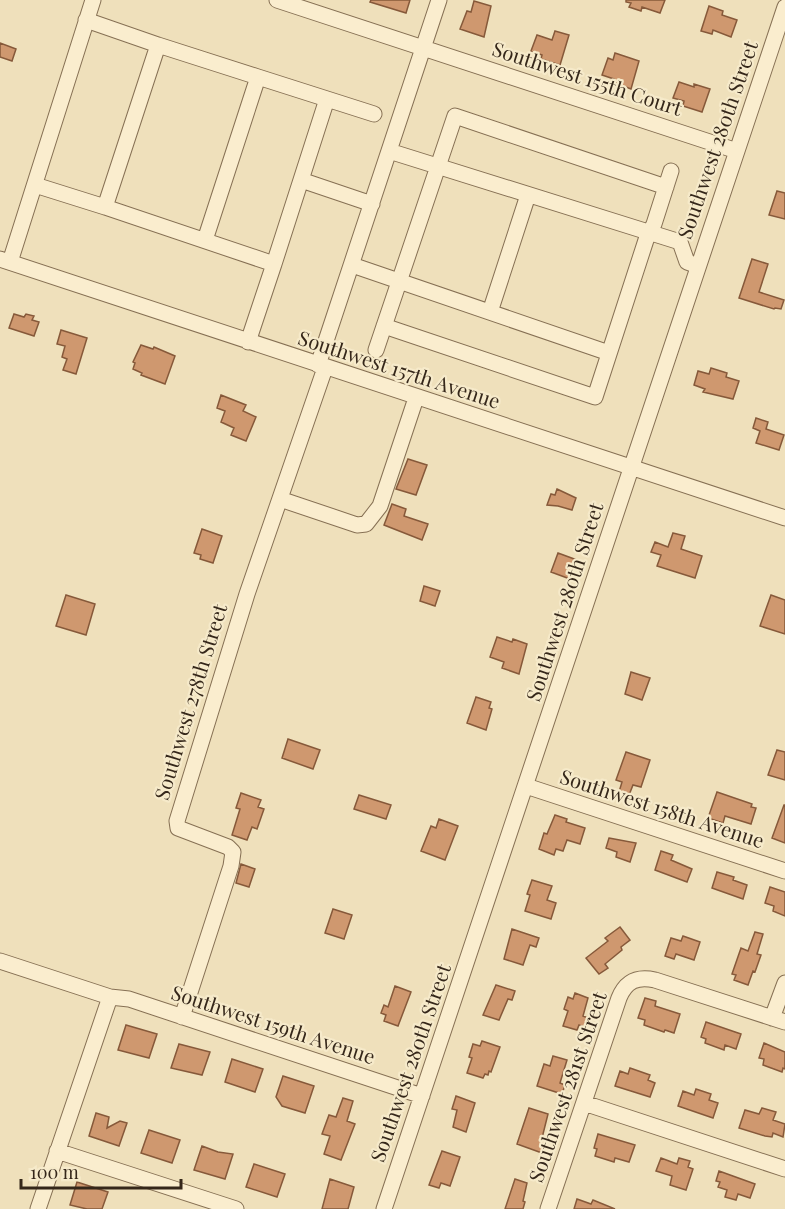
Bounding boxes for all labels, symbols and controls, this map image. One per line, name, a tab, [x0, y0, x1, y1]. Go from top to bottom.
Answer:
street label: Southwest 155th Court	[489, 34, 687, 121]
street label: Southwest 280th Street	[670, 36, 763, 242]
street label: Southwest 157th Avenue	[295, 323, 504, 414]
street label: Southwest 280th Street	[519, 498, 609, 704]
street label: Southwest 278th Street	[147, 599, 233, 803]
street label: Southwest 158th Avenue	[557, 762, 768, 853]
street label: Southwest 280th Street	[363, 959, 456, 1165]
street label: Southwest 159th Avenue	[168, 978, 379, 1069]
street label: Southwest 281st Street	[521, 987, 612, 1185]
scale bar	[21, 1152, 182, 1190]
text: 100 m	[30, 1160, 79, 1184]

